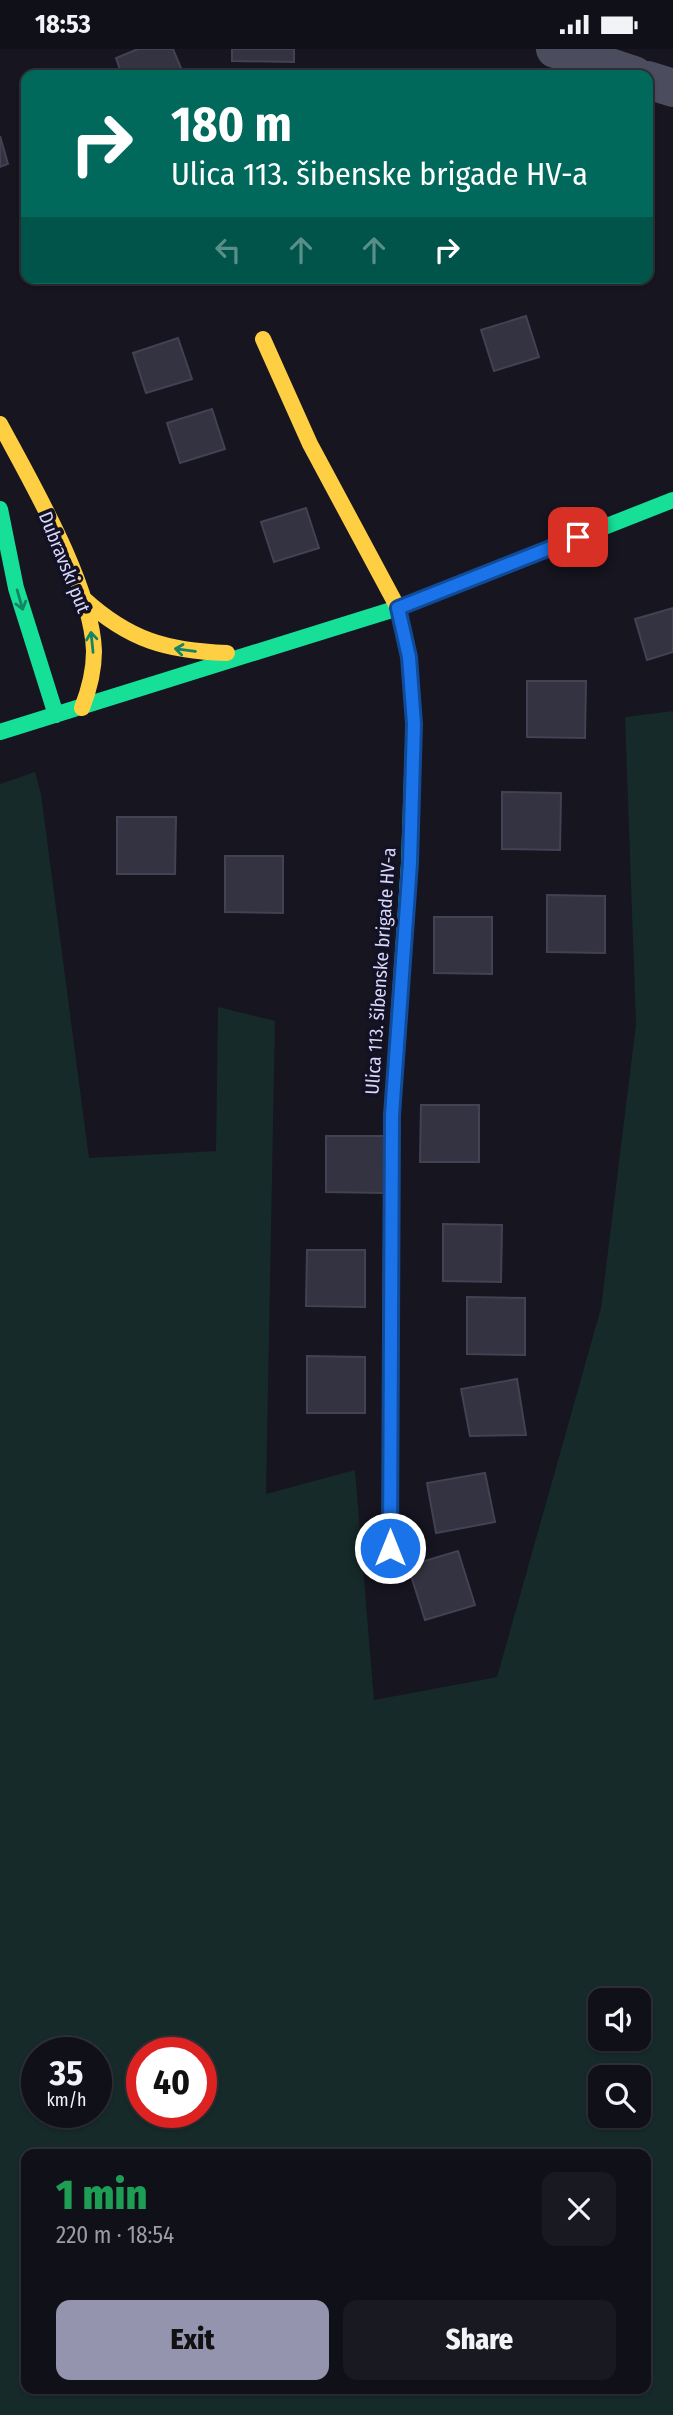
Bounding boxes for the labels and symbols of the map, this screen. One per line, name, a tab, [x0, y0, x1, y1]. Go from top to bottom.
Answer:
pin	[548, 507, 608, 567]
street label: Dubravski put	[34, 508, 96, 617]
one-way arrow	[14, 588, 27, 610]
one-way arrow	[86, 631, 99, 654]
one-way arrow	[174, 644, 197, 657]
street label: Ulica 113. šibenske brigade HV-a	[360, 847, 401, 1095]
position arrow	[353, 1511, 427, 1585]
speed limit sign: 40	[126, 2037, 217, 2128]

